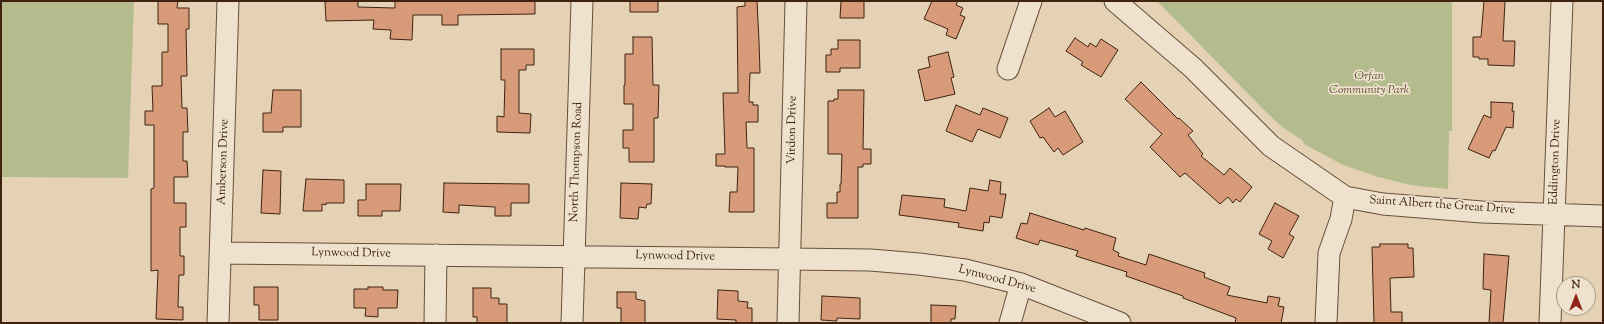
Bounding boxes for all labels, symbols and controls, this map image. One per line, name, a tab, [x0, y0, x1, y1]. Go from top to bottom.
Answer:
park label: Orfan Community Park	[1329, 70, 1409, 98]
street label: Virdon Drive	[785, 96, 801, 164]
street label: North Thompson Road	[568, 102, 586, 222]
street label: Amberson Drive	[215, 119, 233, 205]
street label: Eddington Drive	[1547, 119, 1565, 205]
street label: Saint Albert the Great Drive	[1369, 194, 1515, 218]
street label: Lynwood Drive	[311, 246, 391, 262]
street label: Lynwood Drive	[635, 249, 715, 265]
street label: Lynwood Drive	[957, 263, 1037, 297]
north arrow	[1556, 276, 1596, 316]
text: N	[1572, 277, 1580, 293]

